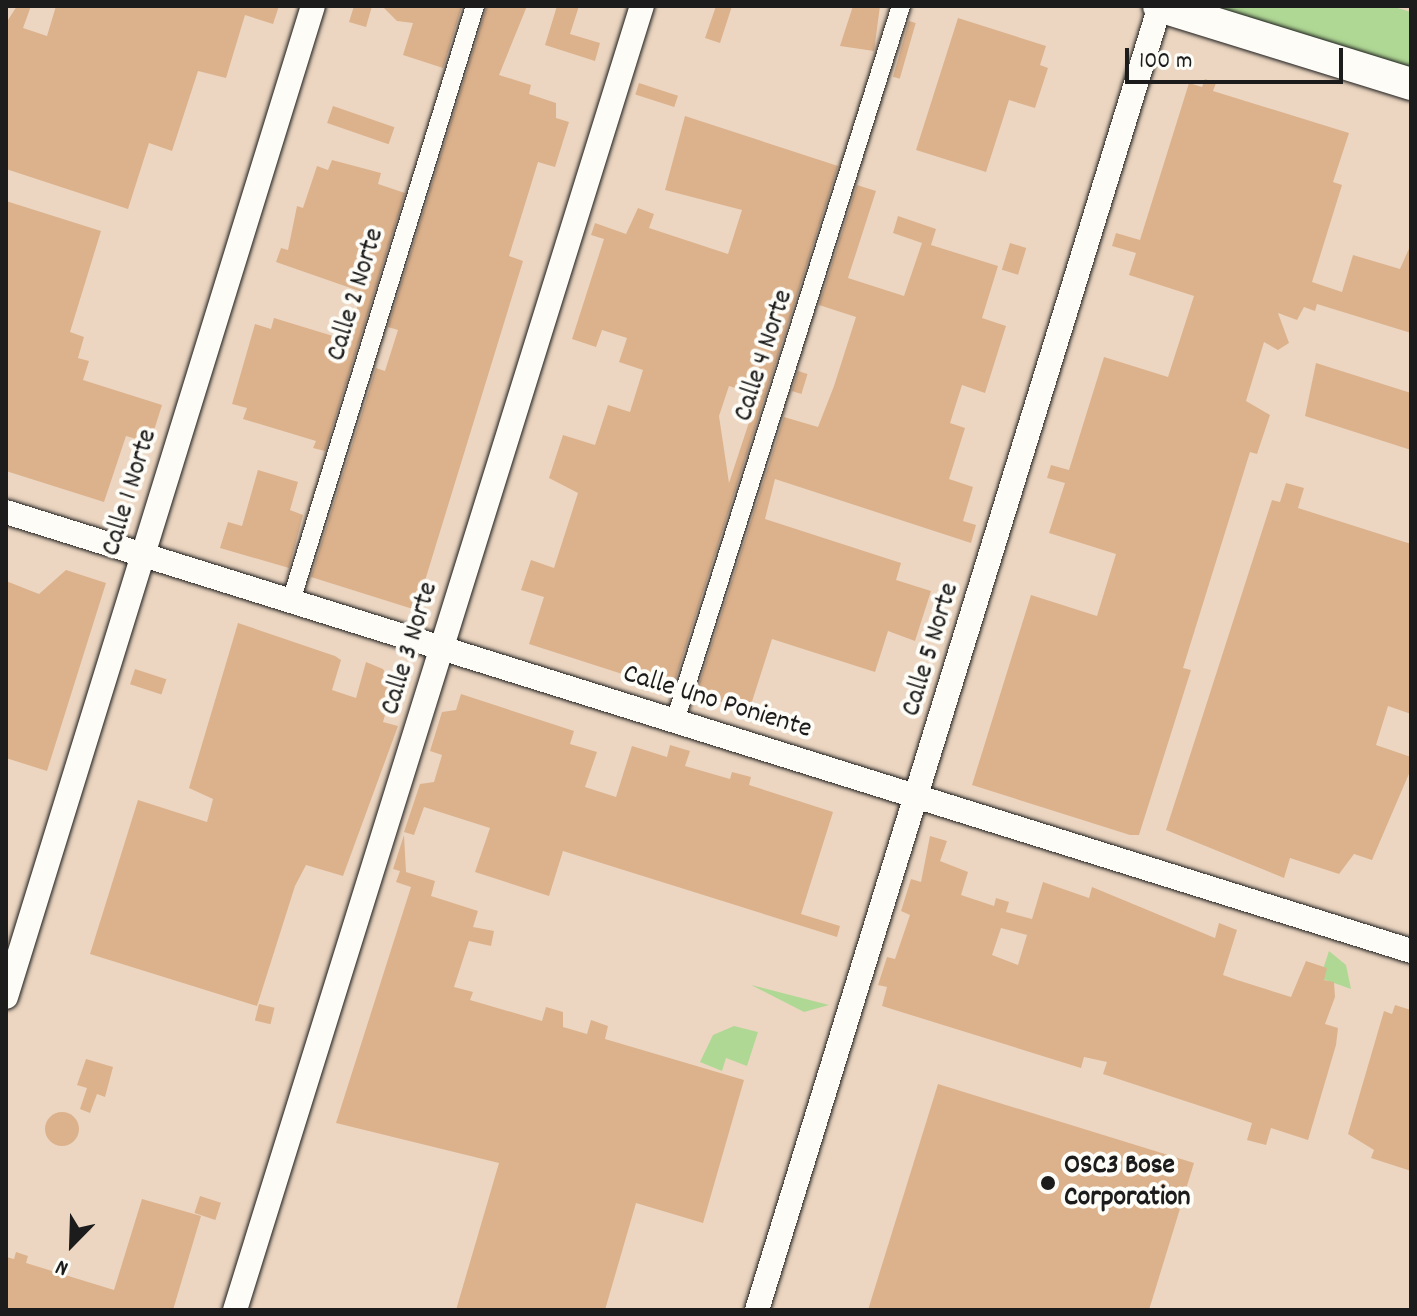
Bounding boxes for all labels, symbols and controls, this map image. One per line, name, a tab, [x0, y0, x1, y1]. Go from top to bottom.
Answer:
scale bar	[1129, 32, 1347, 82]
text: 100 m	[1139, 45, 1192, 79]
street label: Calle 2 Norte	[321, 225, 393, 365]
street label: Calle 4 Norte	[728, 286, 802, 426]
street label: Calle 1 Norte	[96, 425, 166, 561]
street label: Calle 3 Norte	[375, 578, 447, 720]
street label: Calle 5 Norte	[896, 579, 968, 721]
street label: Calle Uno Poniente	[619, 658, 815, 748]
place label: OSC3 Bose Corporation	[1064, 1150, 1190, 1216]
marker: OSC3 Bose Corporation	[1039, 1174, 1057, 1192]
north arrow	[32, 1204, 112, 1284]
text: N	[51, 1250, 73, 1283]

